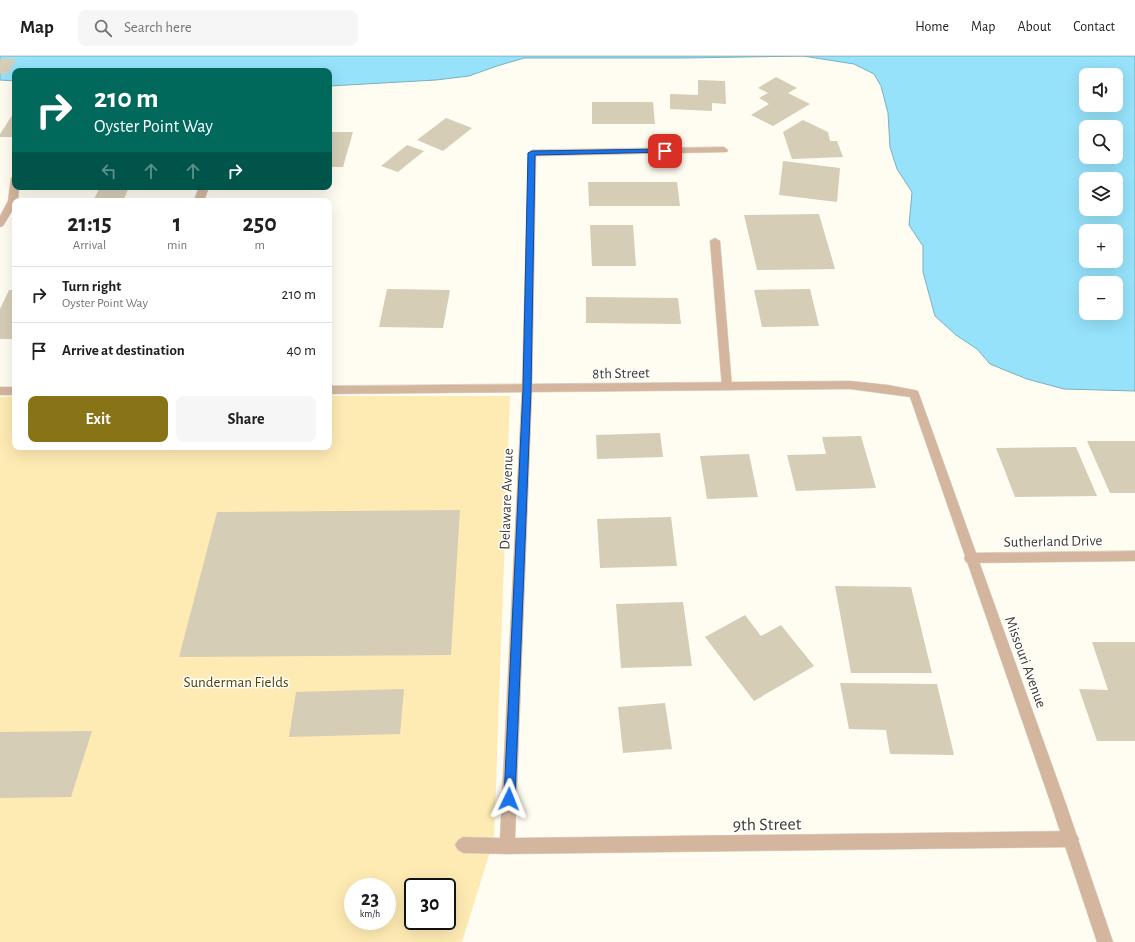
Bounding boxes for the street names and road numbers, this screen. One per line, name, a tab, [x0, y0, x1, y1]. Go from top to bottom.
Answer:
street label: 8th Street	[592, 365, 650, 382]
street label: Delaware Avenue	[497, 448, 516, 550]
street label: Sutherland Drive	[1004, 533, 1103, 550]
street label: Missouri Avenue	[1002, 614, 1049, 710]
street label: 9th Street	[732, 815, 802, 835]

